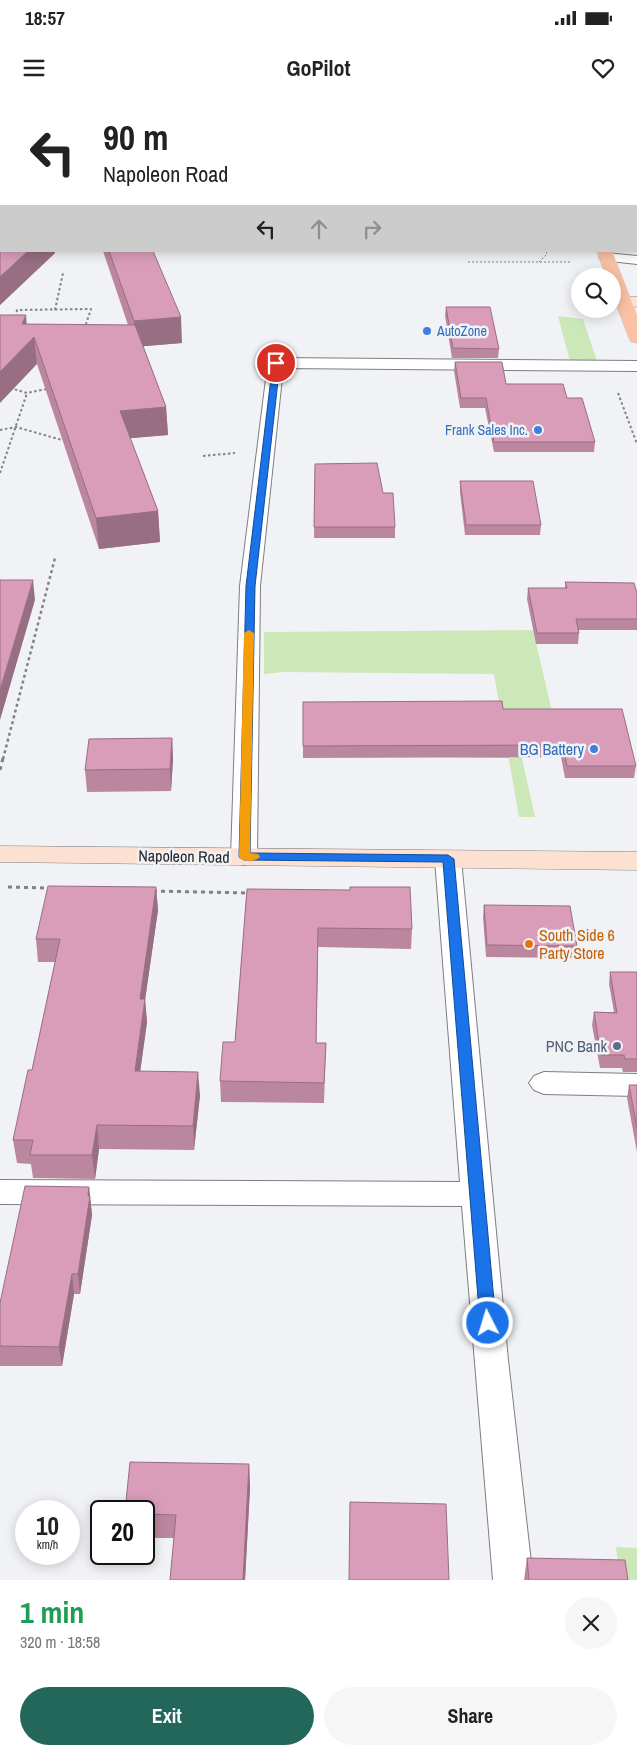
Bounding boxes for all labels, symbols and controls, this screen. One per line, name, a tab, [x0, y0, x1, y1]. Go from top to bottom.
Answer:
text: 18:57	[25, 5, 65, 31]
text: GoPilot	[286, 53, 351, 83]
icon: menu	[20, 54, 48, 82]
icon: heart	[589, 54, 617, 82]
text: 90 m	[103, 114, 168, 161]
icon: left	[20, 120, 85, 185]
text: Napoleon Road	[103, 159, 228, 189]
icon: left	[252, 215, 280, 243]
icon: ahead	[305, 215, 333, 243]
icon: right	[358, 215, 386, 243]
map controls	[571, 268, 621, 318]
button: search	[571, 268, 621, 318]
place label: AutoZone	[436, 322, 487, 340]
marker: AutoZone	[421, 325, 433, 337]
pin	[255, 342, 297, 384]
icon: arrive	[262, 349, 290, 377]
place label: Frank Sales Inc.	[445, 421, 528, 439]
marker: Frank Sales Inc.	[532, 424, 544, 436]
place label: BG Battery	[520, 738, 584, 760]
marker: BG Battery	[588, 743, 600, 755]
street label: Napoleon Road	[138, 844, 230, 868]
place label: South Side 6 Party Store	[539, 924, 615, 964]
marker: South Side 6 Party Store	[523, 938, 535, 950]
place label: PNC Bank	[546, 1035, 607, 1057]
marker: PNC Bank	[611, 1040, 623, 1052]
position arrow	[461, 1296, 513, 1348]
speed limit sign: 20	[90, 1500, 155, 1565]
text: 10	[36, 1509, 59, 1543]
text: km/h	[37, 1537, 58, 1553]
text: 1 min	[20, 1592, 84, 1632]
button: close	[565, 1597, 617, 1649]
text: 320 m · 18:58	[20, 1631, 100, 1653]
button: Exit	[20, 1687, 314, 1745]
button: Share	[324, 1687, 617, 1745]

